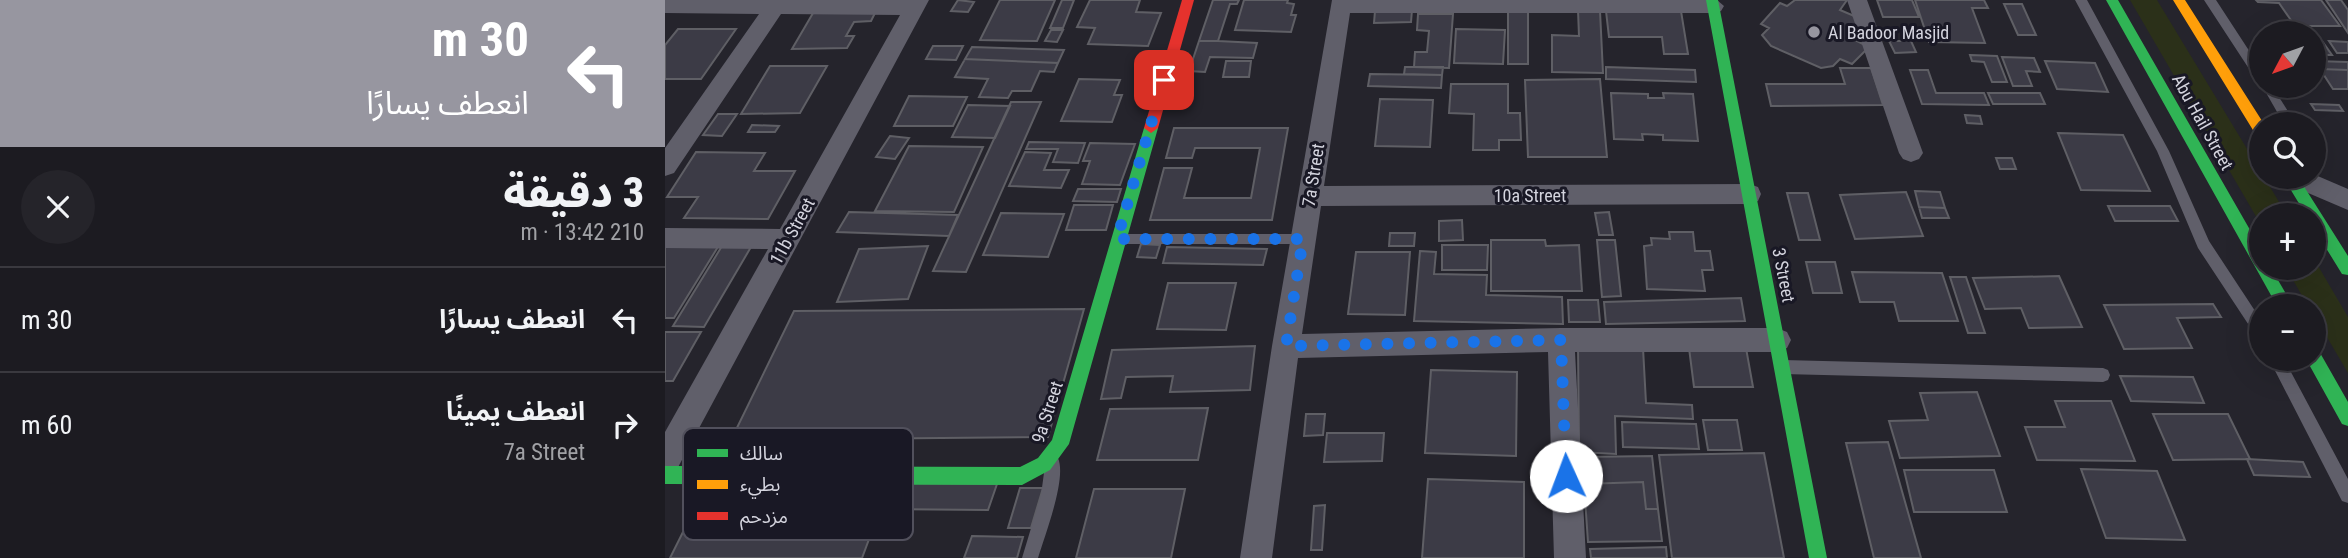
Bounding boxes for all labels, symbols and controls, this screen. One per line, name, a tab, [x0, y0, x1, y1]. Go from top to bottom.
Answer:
text: 30 m	[432, 11, 529, 68]
north arrow	[2249, 21, 2326, 98]
map controls	[2249, 21, 2326, 371]
place label: Al Badoor Masjid	[1828, 22, 1949, 43]
marker: Al Badoor Masjid	[1806, 24, 1822, 40]
icon: left	[553, 28, 644, 119]
pin	[1134, 50, 1194, 110]
icon: arrive	[1145, 61, 1183, 99]
street label: Abu Hail Street	[2168, 70, 2238, 174]
text: انعطف يسارًا	[366, 84, 529, 122]
button: search	[2249, 112, 2326, 189]
street label: 7a Street	[1298, 142, 1328, 208]
text: 3 دقيقة	[503, 168, 644, 217]
button: close	[21, 170, 95, 244]
street label: 10a Street	[1494, 185, 1566, 206]
street label: 11b Street	[765, 194, 819, 268]
button: +	[2249, 203, 2326, 280]
text: 210 m · 13:42	[520, 219, 644, 246]
street label: 3 Street	[1768, 246, 1800, 304]
button: −	[2249, 294, 2326, 371]
icon: left	[606, 301, 644, 339]
text: انعطف يسارًا	[439, 304, 585, 334]
text: 30 m	[21, 305, 72, 335]
street label: 9a Street	[1027, 378, 1067, 446]
text: انعطف يمينًا	[446, 396, 585, 426]
icon: right	[606, 406, 644, 444]
text: 60 m	[21, 410, 72, 440]
legend	[683, 428, 913, 540]
text: 7a Street	[503, 439, 585, 466]
position arrow	[1529, 439, 1603, 513]
text: سالك	[740, 442, 783, 465]
text: بطيء	[740, 473, 780, 499]
text: مزدحم	[740, 505, 788, 531]

